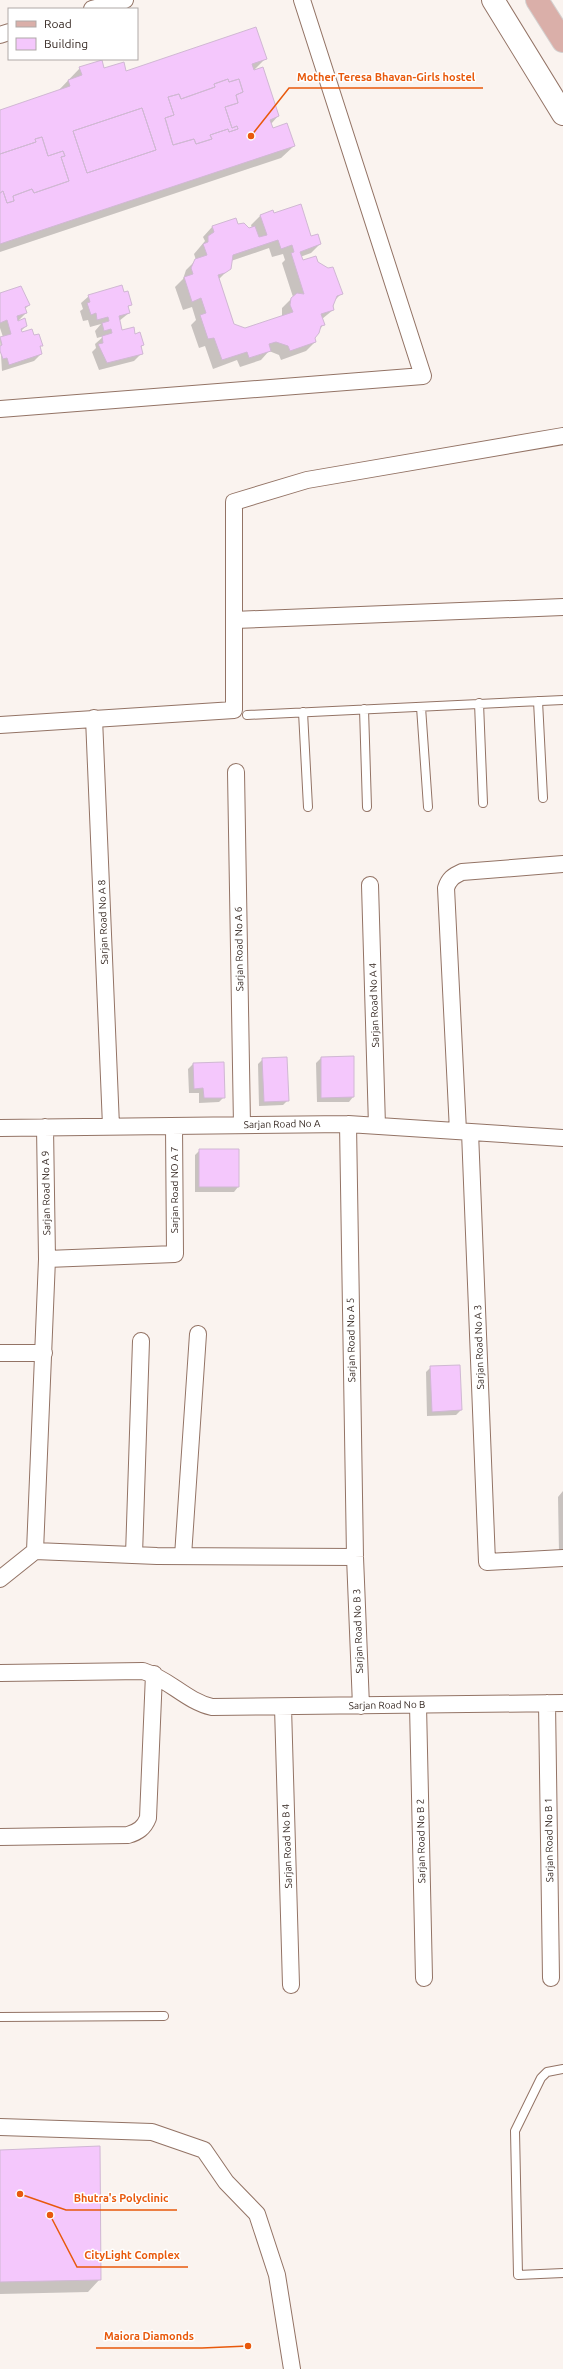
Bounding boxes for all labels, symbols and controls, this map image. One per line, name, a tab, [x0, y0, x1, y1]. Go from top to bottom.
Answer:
legend	[8, 8, 138, 60]
text: Road	[44, 17, 72, 30]
text: Building	[44, 37, 88, 50]
callout: Mother Teresa Bhavan-Girls hostel	[289, 65, 483, 88]
text: Mother Teresa Bhavan-Girls hostel	[297, 71, 476, 83]
street label: Sarjan Road No A 8	[96, 879, 110, 965]
street label: Sarjan Road No A 6	[233, 906, 245, 991]
street label: Sarjan Road No A 4	[367, 962, 381, 1048]
street label: Sarjan Road No A	[243, 1118, 321, 1130]
street label: Sarjan Road NO A 7	[169, 1147, 180, 1233]
street label: Sarjan Road No A 9	[40, 1151, 52, 1235]
street label: Sarjan Road No A 5	[345, 1298, 357, 1382]
street label: Sarjan Road No A 3	[472, 1304, 486, 1390]
street label: Sarjan Road No B 3	[351, 1589, 365, 1673]
street label: Sarjan Road No B	[349, 1699, 425, 1711]
street label: Sarjan Road No B 1	[543, 1798, 555, 1882]
street label: Sarjan Road No B 2	[415, 1799, 427, 1883]
street label: Sarjan Road No B 4	[280, 1803, 294, 1888]
callout: Bhutra's Polyclinic	[66, 2187, 177, 2210]
text: Bhutra's Polyclinic	[74, 2192, 169, 2204]
callout: CityLight Complex	[77, 2244, 188, 2267]
text: CityLight Complex	[84, 2249, 180, 2261]
callout: Maiora Diamonds	[96, 2325, 202, 2348]
text: Maiora Diamonds	[104, 2330, 194, 2342]

